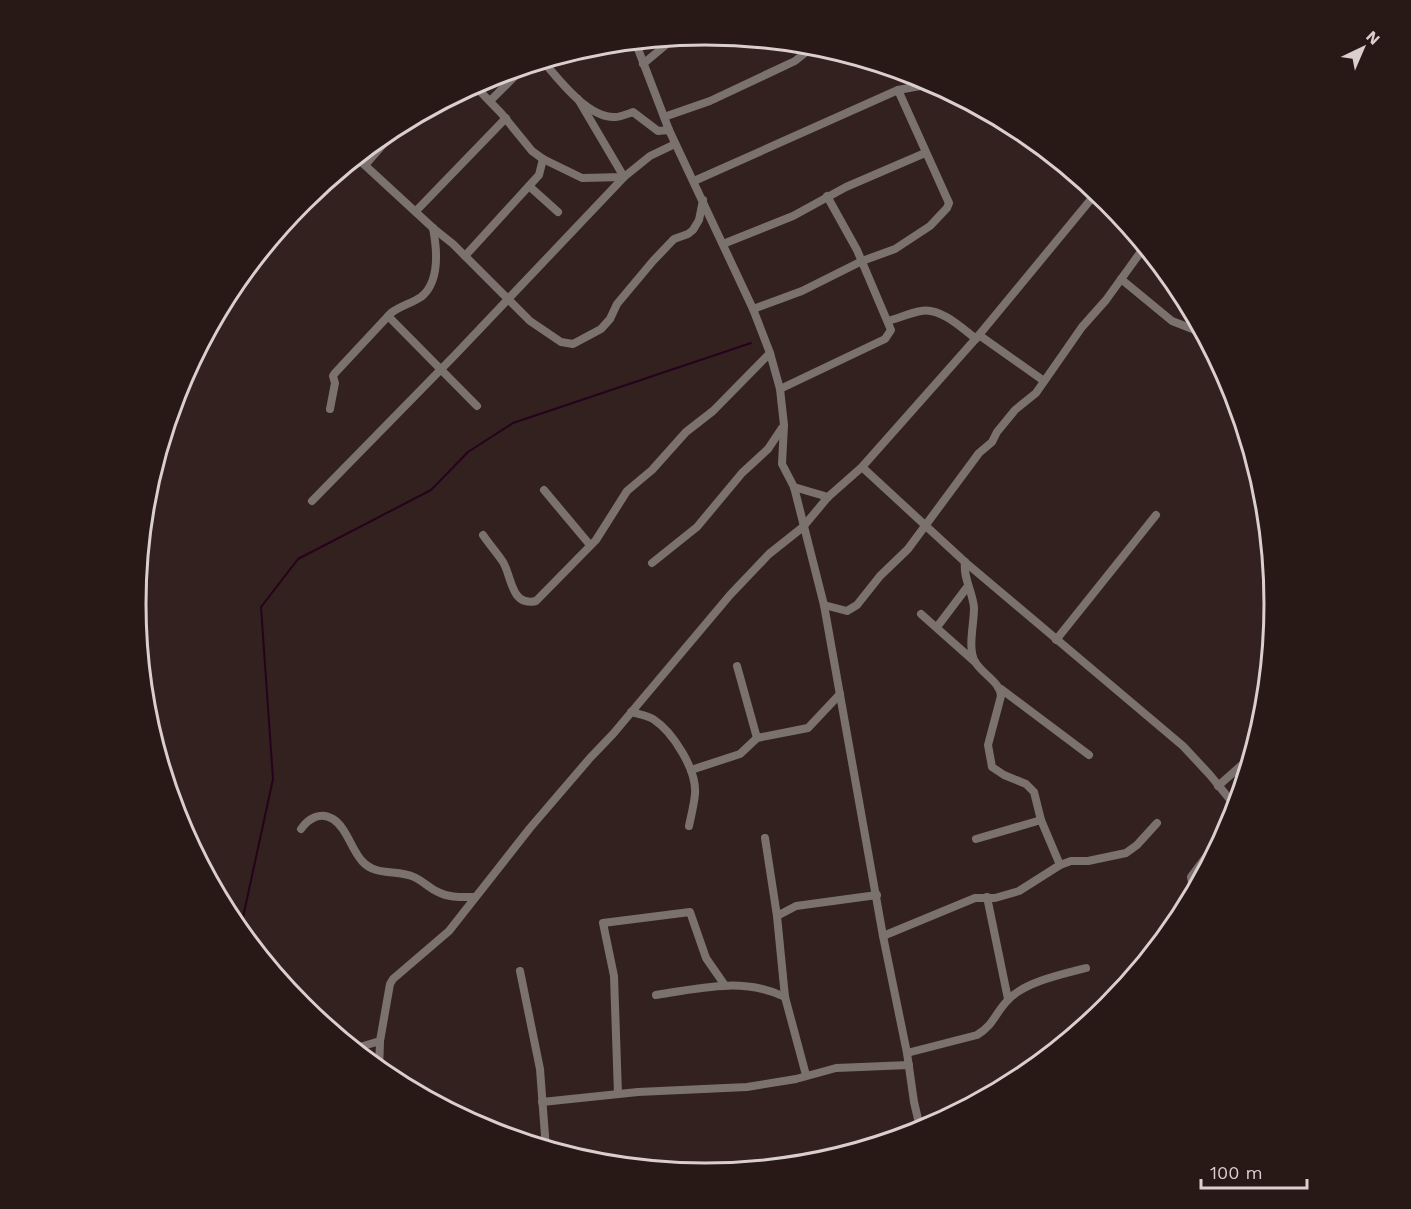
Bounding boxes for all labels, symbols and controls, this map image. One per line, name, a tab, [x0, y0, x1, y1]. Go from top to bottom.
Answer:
north arrow	[1333, 18, 1393, 78]
text: N	[1362, 27, 1384, 49]
scale bar	[1201, 1152, 1308, 1190]
text: 100 m	[1210, 1162, 1263, 1183]

